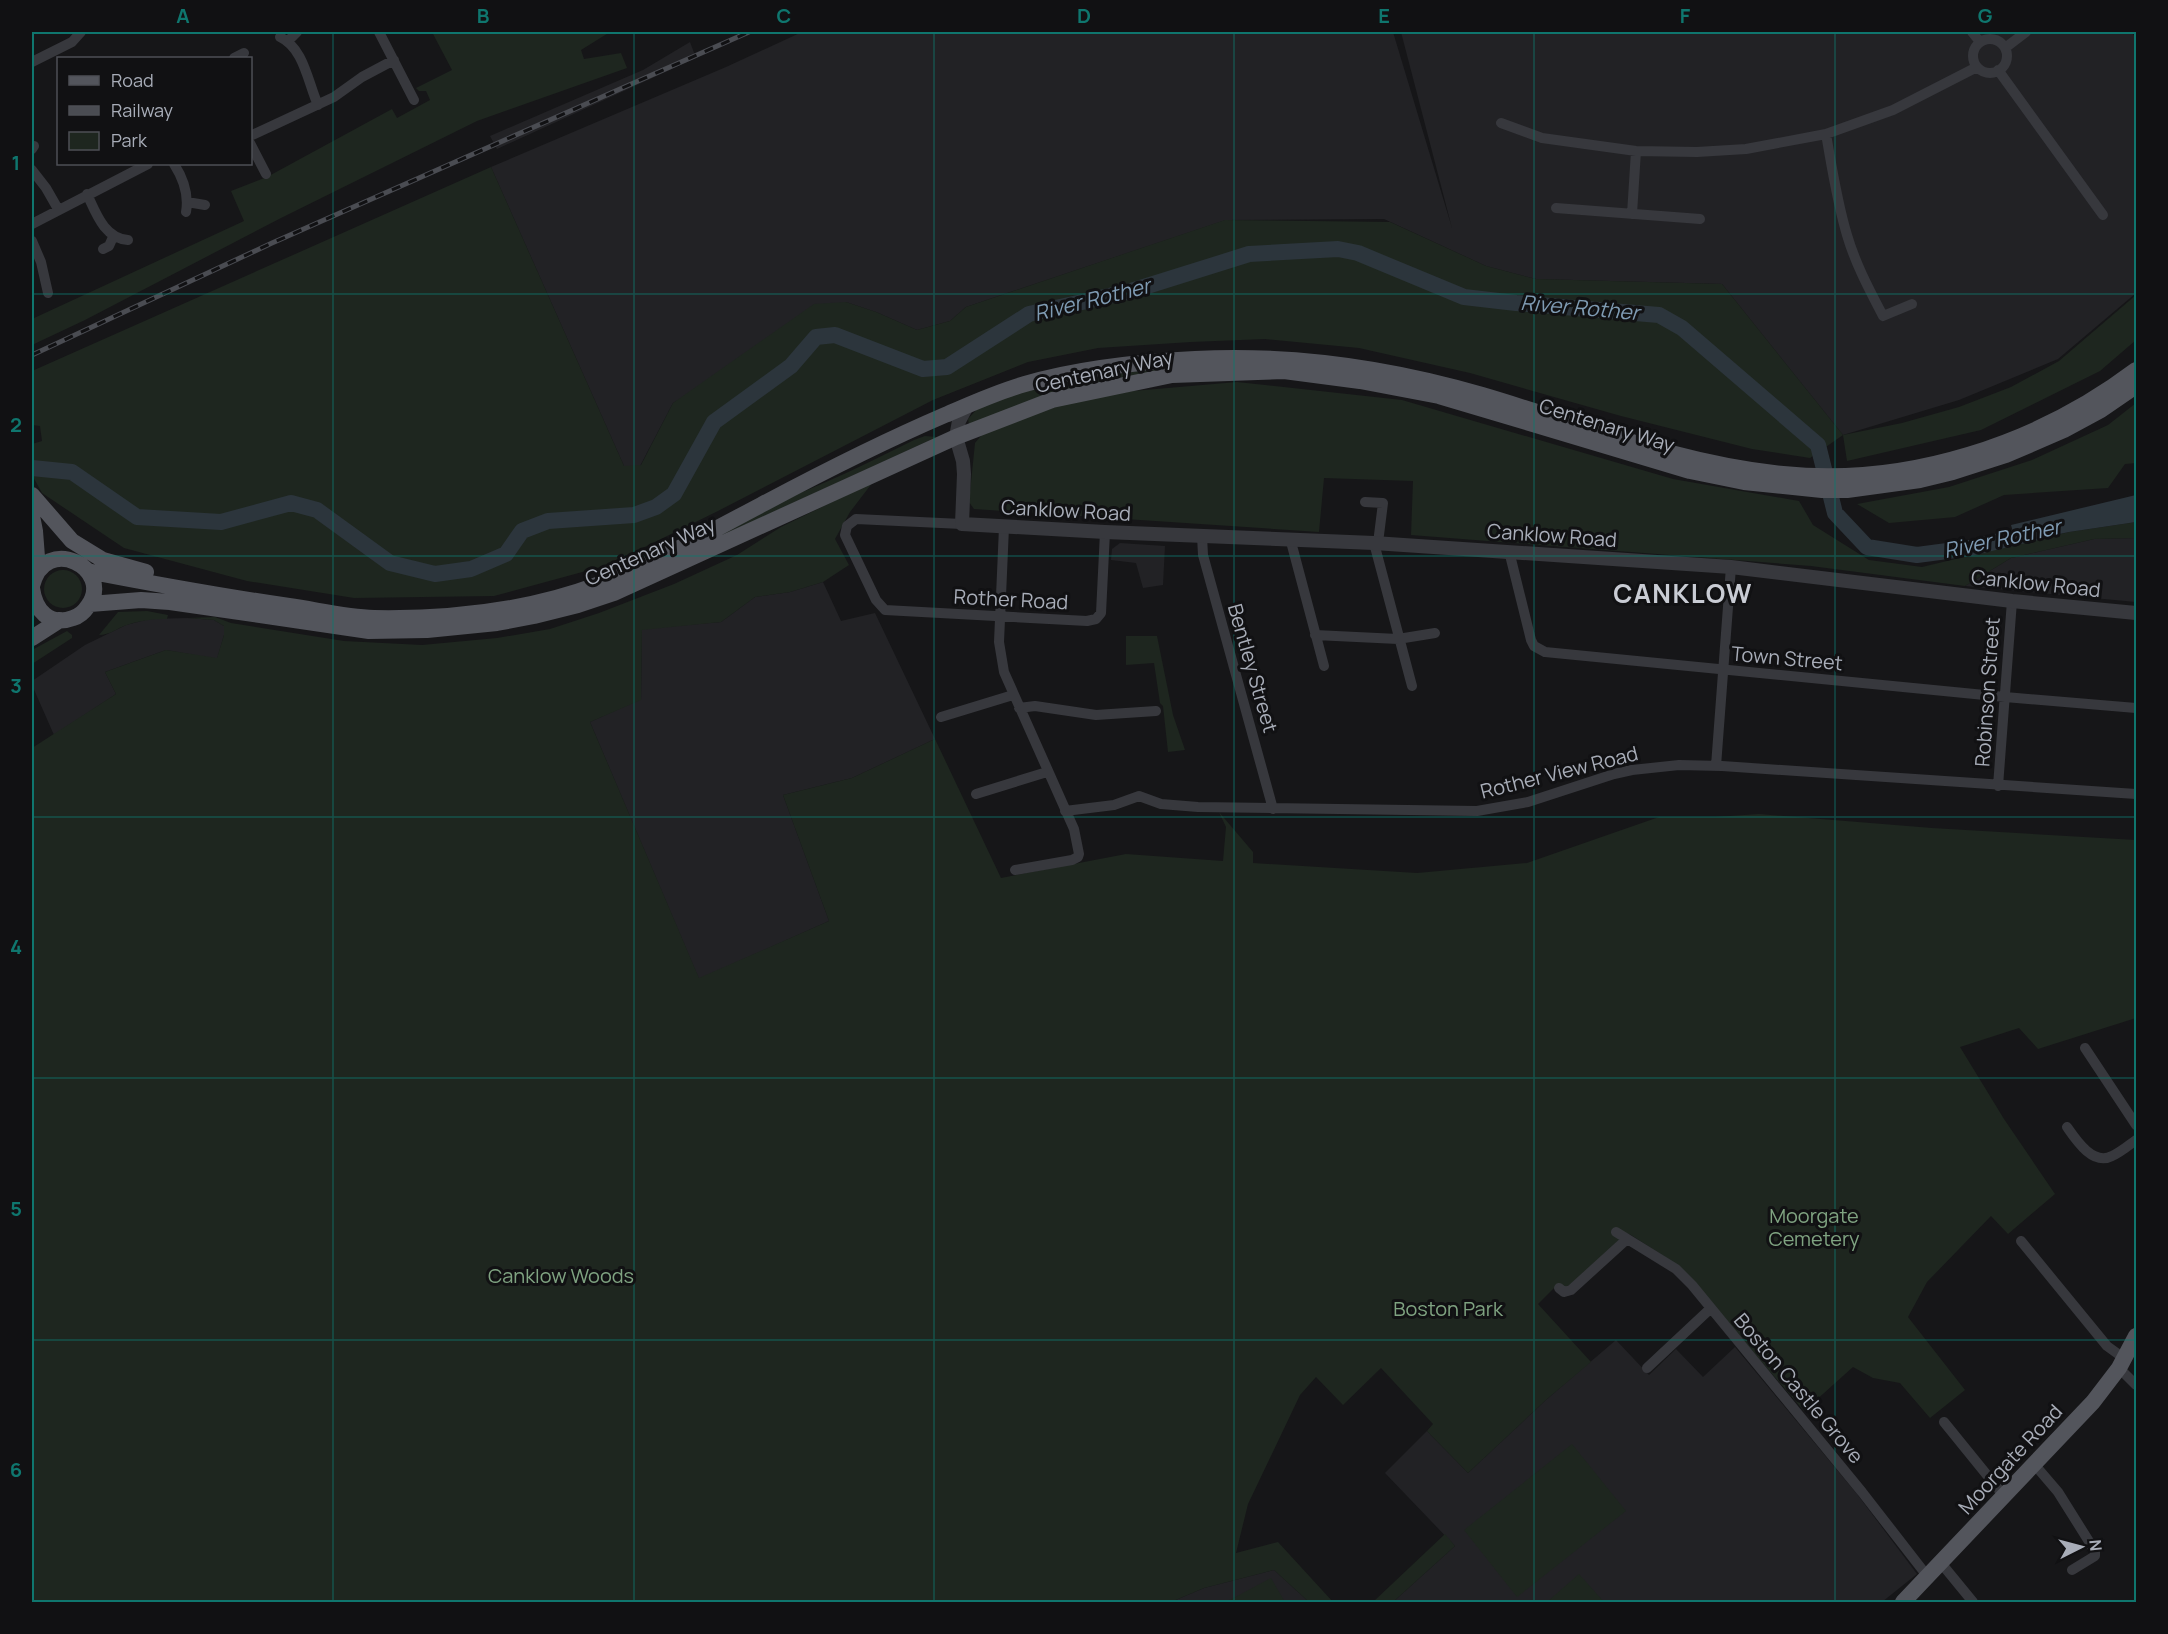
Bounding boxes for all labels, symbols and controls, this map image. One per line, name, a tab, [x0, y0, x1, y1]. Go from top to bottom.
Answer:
text: A	[176, 2, 190, 29]
text: B	[477, 2, 490, 29]
text: C	[777, 2, 791, 29]
text: D	[1077, 2, 1091, 29]
text: E	[1378, 2, 1390, 29]
text: F	[1680, 2, 1691, 29]
text: G	[1978, 2, 1993, 29]
legend	[57, 57, 252, 165]
text: Road	[111, 68, 154, 92]
text: Railway	[111, 98, 173, 122]
text: Park	[111, 128, 148, 152]
text: 1	[12, 149, 20, 176]
water label: River Rother	[1031, 270, 1155, 327]
water label: River Rother	[1520, 288, 1643, 326]
street label: Centenary Way	[1033, 343, 1176, 399]
street label: Centenary Way	[1536, 392, 1678, 459]
text: 2	[10, 411, 22, 438]
street label: Canklow Road	[1000, 493, 1132, 527]
street label: Centenary Way	[581, 510, 720, 592]
water label: River Rother	[1941, 511, 2065, 564]
street label: Canklow Road	[1486, 517, 1618, 553]
street label: Canklow Road	[1970, 563, 2102, 603]
district label: CANKLOW	[1613, 575, 1753, 611]
street label: Rother Road	[953, 583, 1069, 615]
street label: Bentley Street	[1222, 600, 1284, 736]
street label: Robinson Street	[1968, 616, 2006, 768]
street label: Town Street	[1730, 640, 1844, 676]
text: 3	[10, 672, 22, 699]
street label: Rother View Road	[1477, 739, 1641, 805]
text: 4	[10, 933, 22, 960]
text: 5	[10, 1195, 22, 1222]
park label: Moorgate Cemetery	[1768, 1202, 1860, 1252]
park label: Canklow Woods	[488, 1262, 634, 1289]
park label: Boston Park	[1393, 1295, 1504, 1322]
street label: Boston Castle Grove	[1728, 1307, 1870, 1469]
street label: Moorgate Road	[1952, 1398, 2068, 1520]
text: 6	[10, 1456, 22, 1483]
north arrow	[2051, 1517, 2111, 1577]
text: N	[2084, 1539, 2107, 1552]

